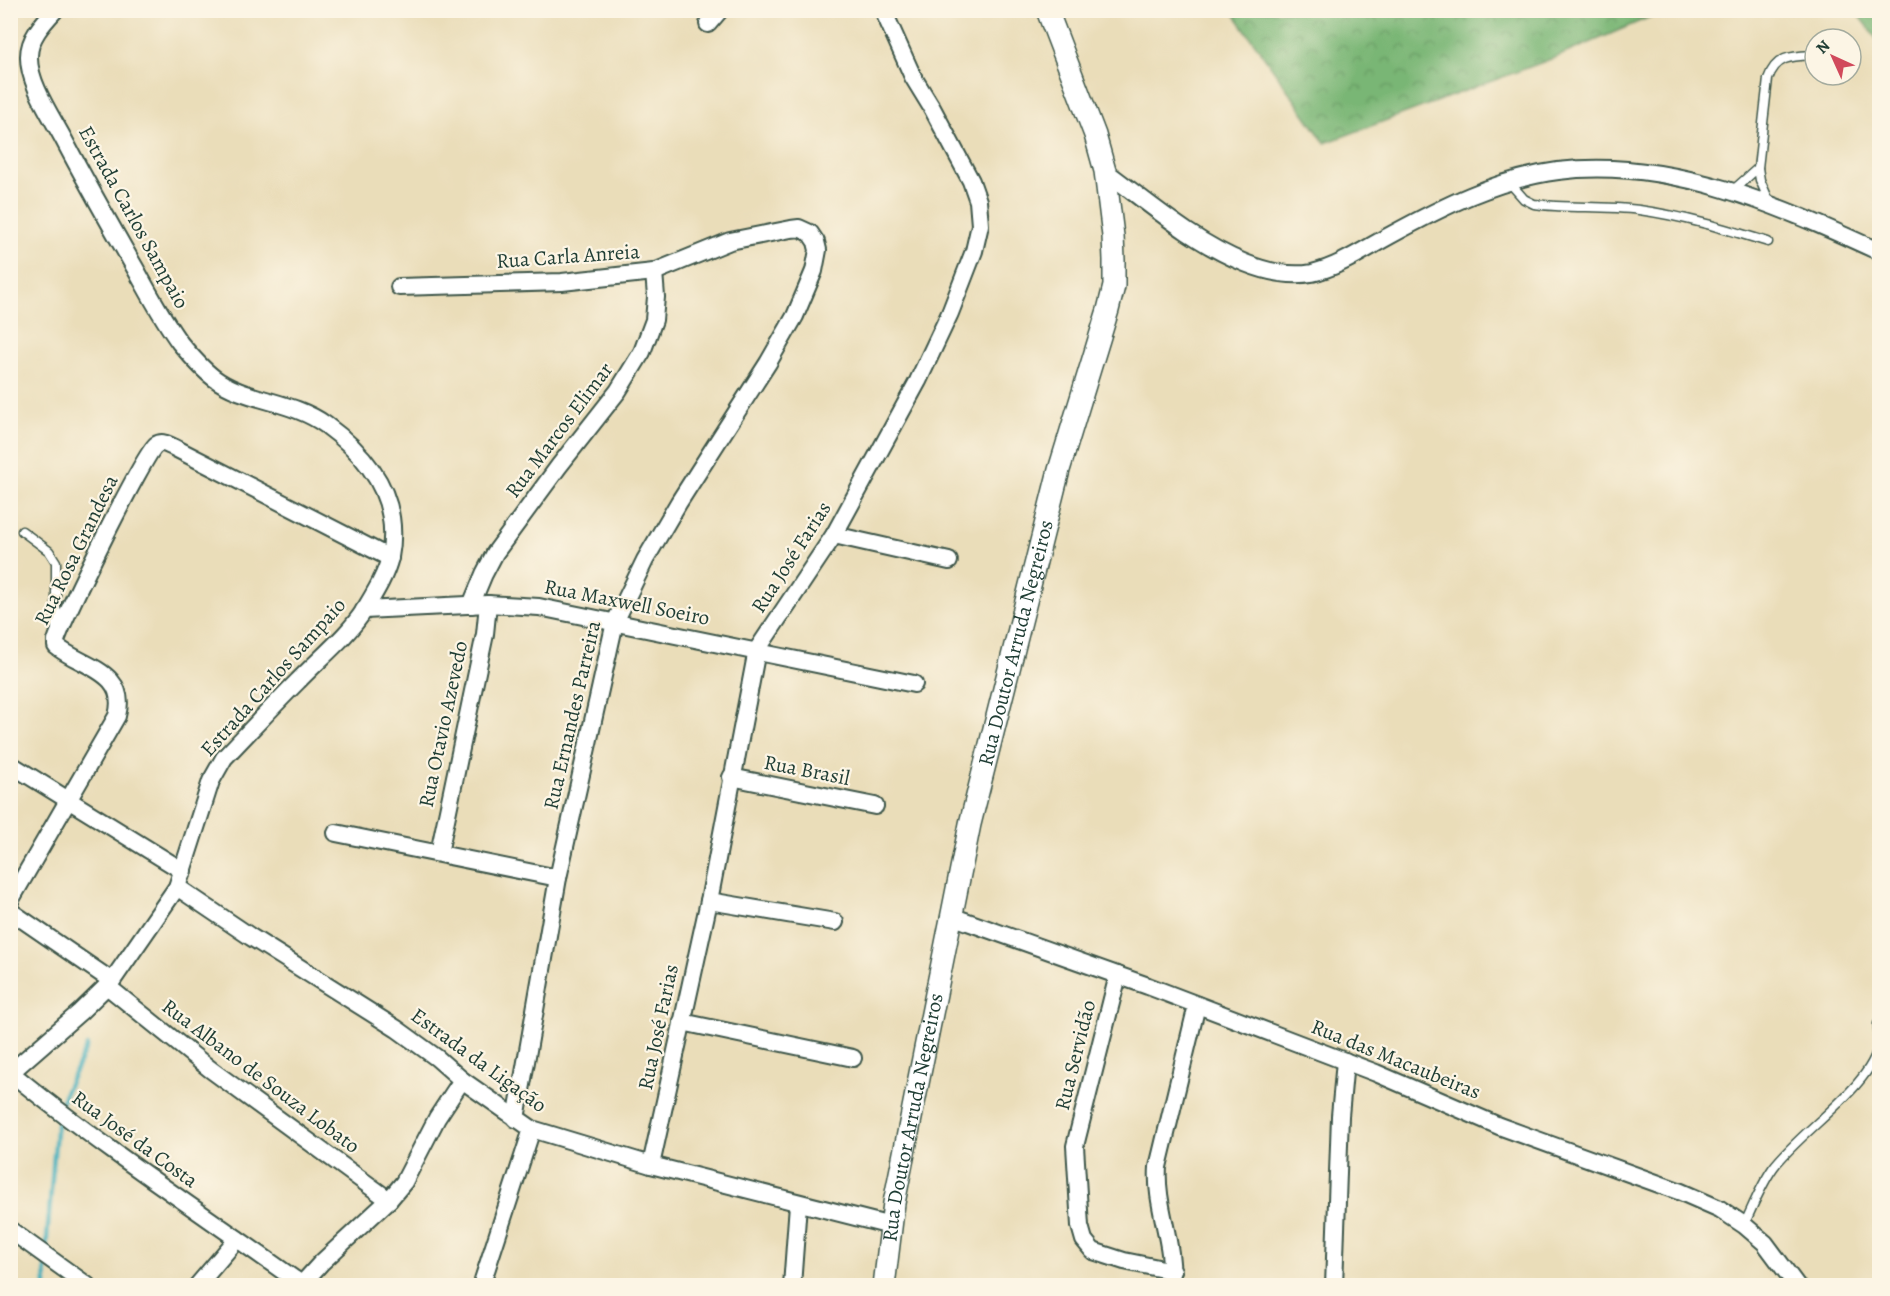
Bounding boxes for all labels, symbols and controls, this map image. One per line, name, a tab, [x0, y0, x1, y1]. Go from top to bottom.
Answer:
north arrow	[1803, 27, 1863, 87]
text: N	[1811, 35, 1835, 59]
street label: Estrada Carlos Sampaio	[72, 121, 196, 313]
street label: Rua Carla Anreia	[495, 237, 641, 275]
street label: Rua Marcos Elimar	[499, 356, 619, 504]
street label: Rua Rosa Grandesa	[27, 470, 125, 630]
street label: Rua José Farias	[744, 496, 838, 618]
street label: Rua Doutor Arruda Negreiros	[971, 517, 1060, 769]
street label: Rua Maxwell Soeiro	[542, 572, 712, 632]
street label: Estrada Carlos Sampaio	[194, 591, 352, 763]
street label: Rua Ernandes Parreira	[537, 618, 607, 812]
street label: Rua Otavio Azevedo	[412, 638, 474, 810]
street label: Rua Brasil	[762, 748, 852, 792]
street label: Rua José Farias	[631, 962, 685, 1092]
street label: Rua Doutor Arruda Negreiros	[875, 991, 950, 1243]
street label: Rua Albano de Souza Lobato	[156, 992, 366, 1160]
street label: Rua Servidão	[1048, 997, 1102, 1113]
street label: Estrada da Ligação	[405, 1001, 553, 1119]
street label: Rua das Macaubeiras	[1307, 1012, 1485, 1106]
street label: Rua José da Costa	[66, 1084, 204, 1194]

